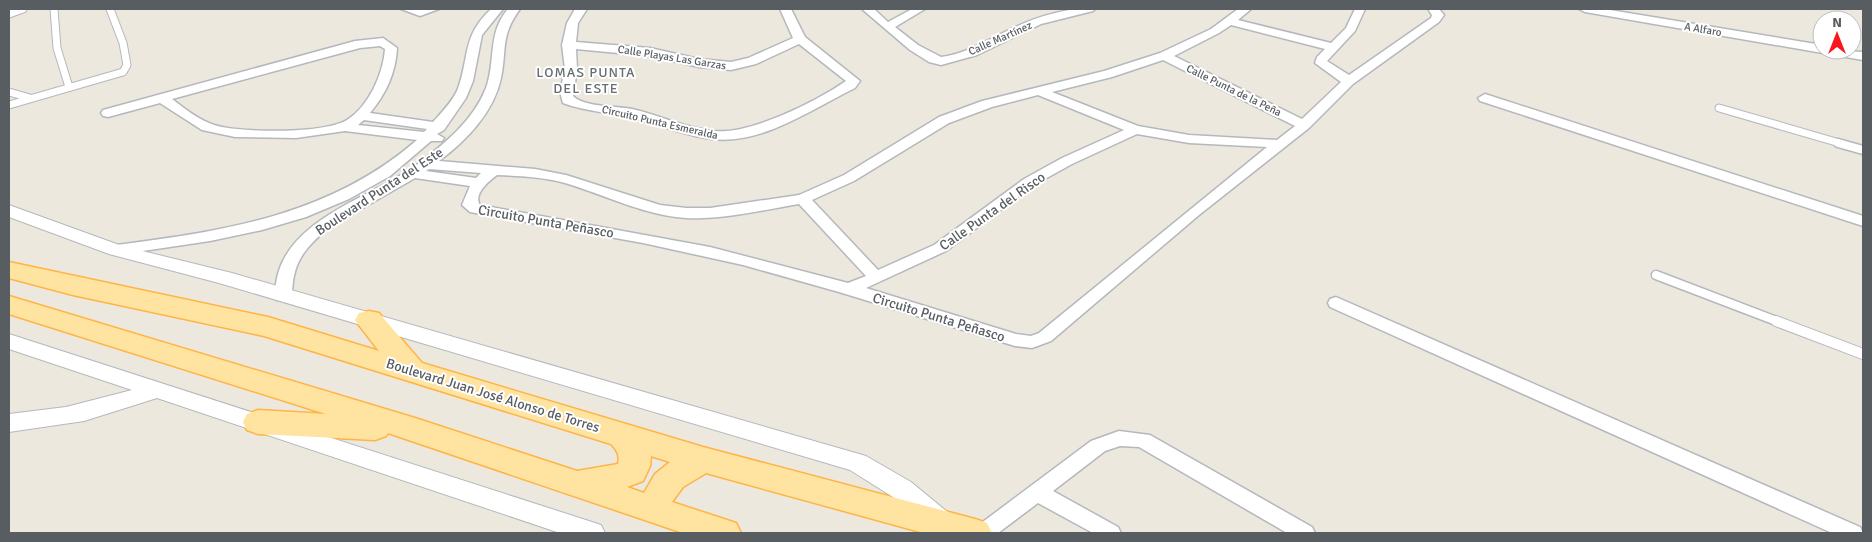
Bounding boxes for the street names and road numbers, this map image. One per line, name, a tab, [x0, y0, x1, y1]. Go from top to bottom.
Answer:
street label: Calle Martínez	[966, 19, 1034, 58]
street label: A Alfaro	[1683, 20, 1723, 39]
street label: Calle Playas Las Garzas	[617, 43, 727, 73]
street label: Calle Punta de la Peña	[1184, 62, 1284, 119]
street label: Circuito Punta Esmeralda	[601, 103, 720, 142]
street label: Boulevard Punta del Este	[312, 144, 446, 239]
street label: Calle Punta del Risco	[936, 168, 1048, 254]
street label: Circuito Punta Peñasco	[477, 201, 615, 242]
street label: Circuito Punta Peñasco	[871, 289, 1007, 346]
street label: Boulevard Juan José Alonso de Torres	[384, 355, 602, 436]

